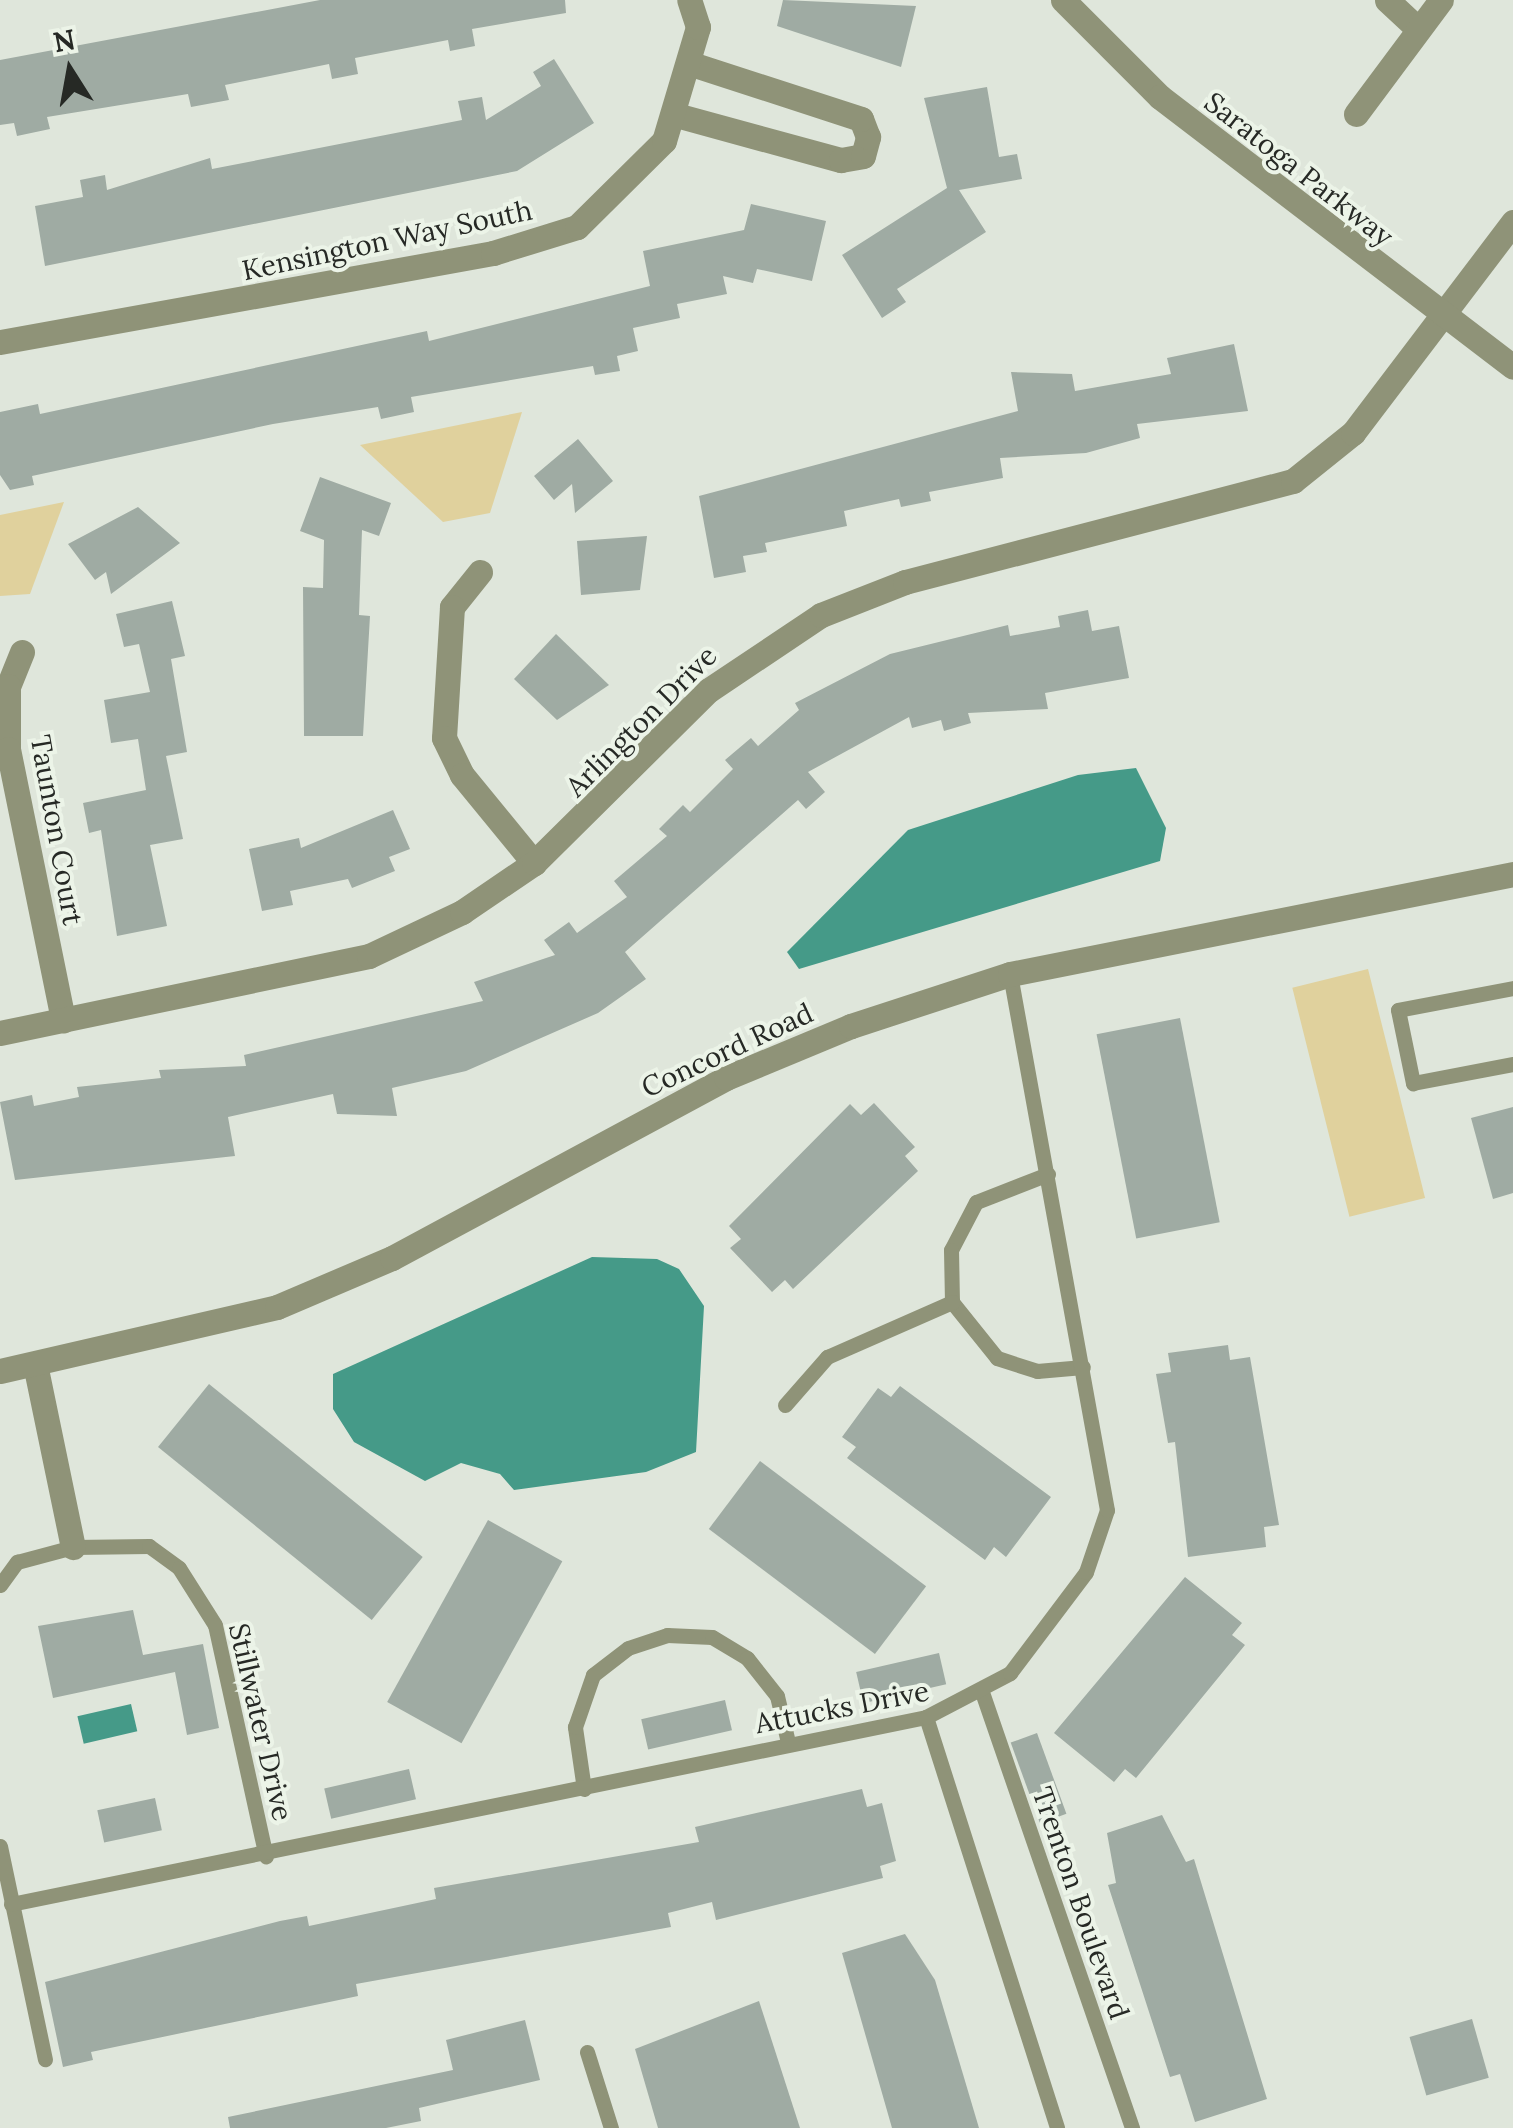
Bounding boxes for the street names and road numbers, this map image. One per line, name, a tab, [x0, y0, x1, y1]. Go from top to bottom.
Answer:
street label: Saratoga Parkway	[1198, 85, 1400, 253]
street label: Kensington Way South	[239, 193, 535, 287]
street label: Arlington Drive	[559, 639, 723, 803]
street label: Taunton Court	[24, 732, 90, 928]
street label: Concord Road	[636, 996, 818, 1104]
street label: Stillwater Drive	[222, 1620, 300, 1824]
street label: Attucks Drive	[752, 1674, 932, 1740]
street label: Trenton Boulevard	[1026, 1783, 1136, 2023]

